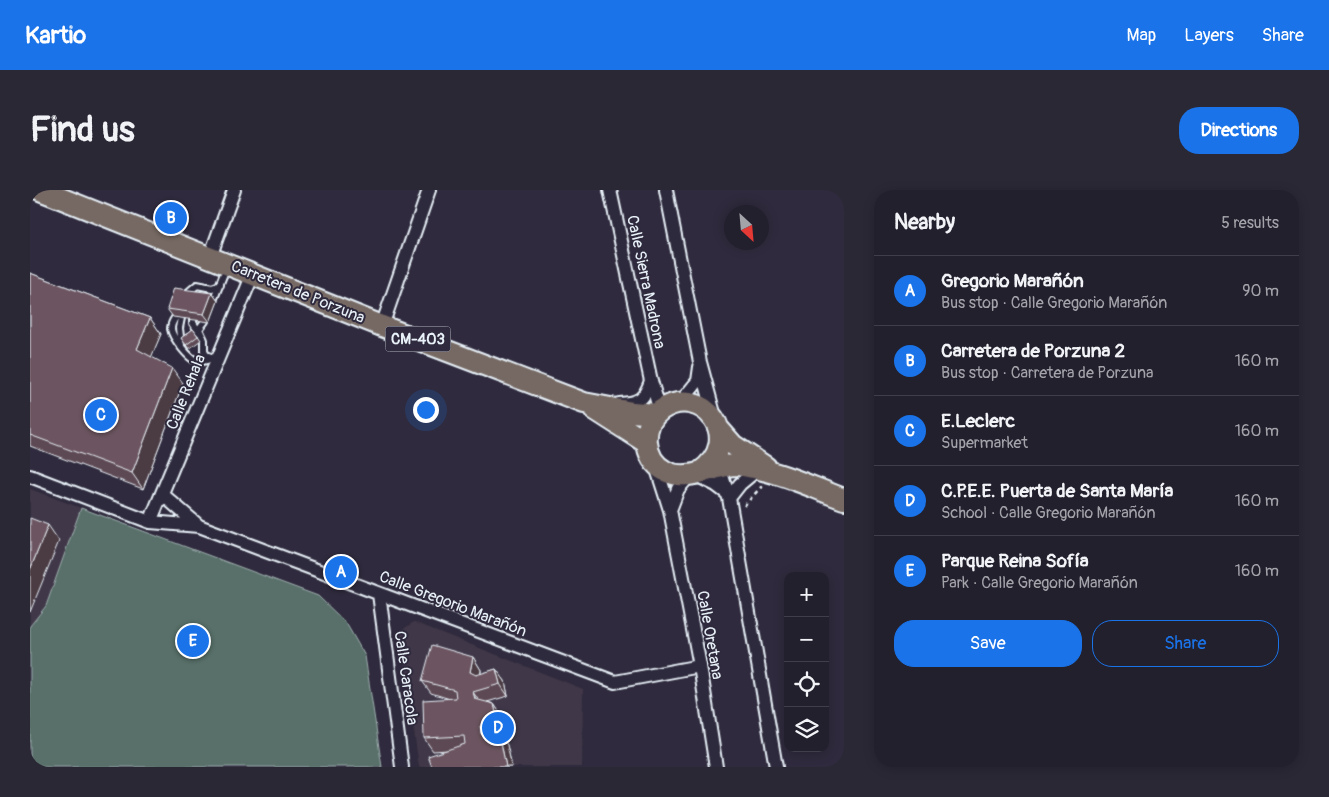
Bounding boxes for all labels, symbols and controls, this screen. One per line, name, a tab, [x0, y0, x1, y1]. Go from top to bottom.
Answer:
text: Kartio	[25, 21, 86, 50]
text: Map	[1127, 24, 1156, 47]
text: Layers	[1184, 24, 1234, 47]
text: Share	[1262, 24, 1304, 47]
button: Directions	[1179, 107, 1299, 154]
text: Find us	[30, 108, 135, 152]
pin: B	[155, 199, 187, 237]
north arrow	[724, 205, 769, 250]
text: Nearby	[894, 209, 955, 236]
street label: Calle Sierra Madrona	[622, 213, 670, 351]
text: 5 results	[1221, 213, 1279, 233]
street label: Carretera de Porzuna	[228, 256, 368, 328]
text: Gregorio Marañón	[941, 269, 1084, 293]
text: A	[905, 281, 915, 301]
text: 90 m	[1242, 281, 1279, 301]
text: Bus stop · Calle Gregorio Marañón	[941, 293, 1167, 313]
road number: CM-403	[386, 326, 450, 352]
text: Carretera de Porzuna 2	[941, 339, 1125, 363]
street label: Calle Rehala	[162, 351, 210, 433]
text: B	[905, 351, 915, 371]
text: 160 m	[1235, 351, 1279, 371]
text: Bus stop · Carretera de Porzuna	[941, 363, 1153, 383]
pin: C	[85, 396, 117, 434]
your location	[413, 397, 439, 423]
text: E.Leclerc	[941, 409, 1015, 433]
text: C	[905, 421, 915, 441]
text: 160 m	[1235, 421, 1279, 441]
text: Supermarket	[941, 433, 1028, 453]
text: C.P.E.E. Puerta de Santa María	[941, 479, 1173, 503]
text: D	[905, 491, 915, 511]
text: 160 m	[1235, 491, 1279, 511]
text: School · Calle Gregorio Marañón	[941, 503, 1156, 523]
text: Parque Reina Sofía	[941, 549, 1089, 573]
pin: A	[325, 553, 357, 591]
text: E	[906, 561, 914, 581]
text: 160 m	[1235, 561, 1279, 581]
street label: Calle Gregorio Marañón	[376, 567, 530, 641]
map controls	[784, 572, 829, 752]
button: +	[784, 572, 829, 617]
text: Park · Calle Gregorio Marañón	[941, 573, 1138, 593]
street label: Calle Oretana	[692, 589, 728, 681]
button: −	[784, 617, 829, 662]
button: Save	[894, 620, 1082, 667]
button: Share	[1092, 620, 1279, 667]
pin: E	[177, 622, 209, 660]
street label: Calle Caracola	[390, 630, 422, 726]
button: locate	[784, 662, 829, 707]
button: layers	[784, 707, 829, 752]
pin: D	[482, 709, 514, 747]

